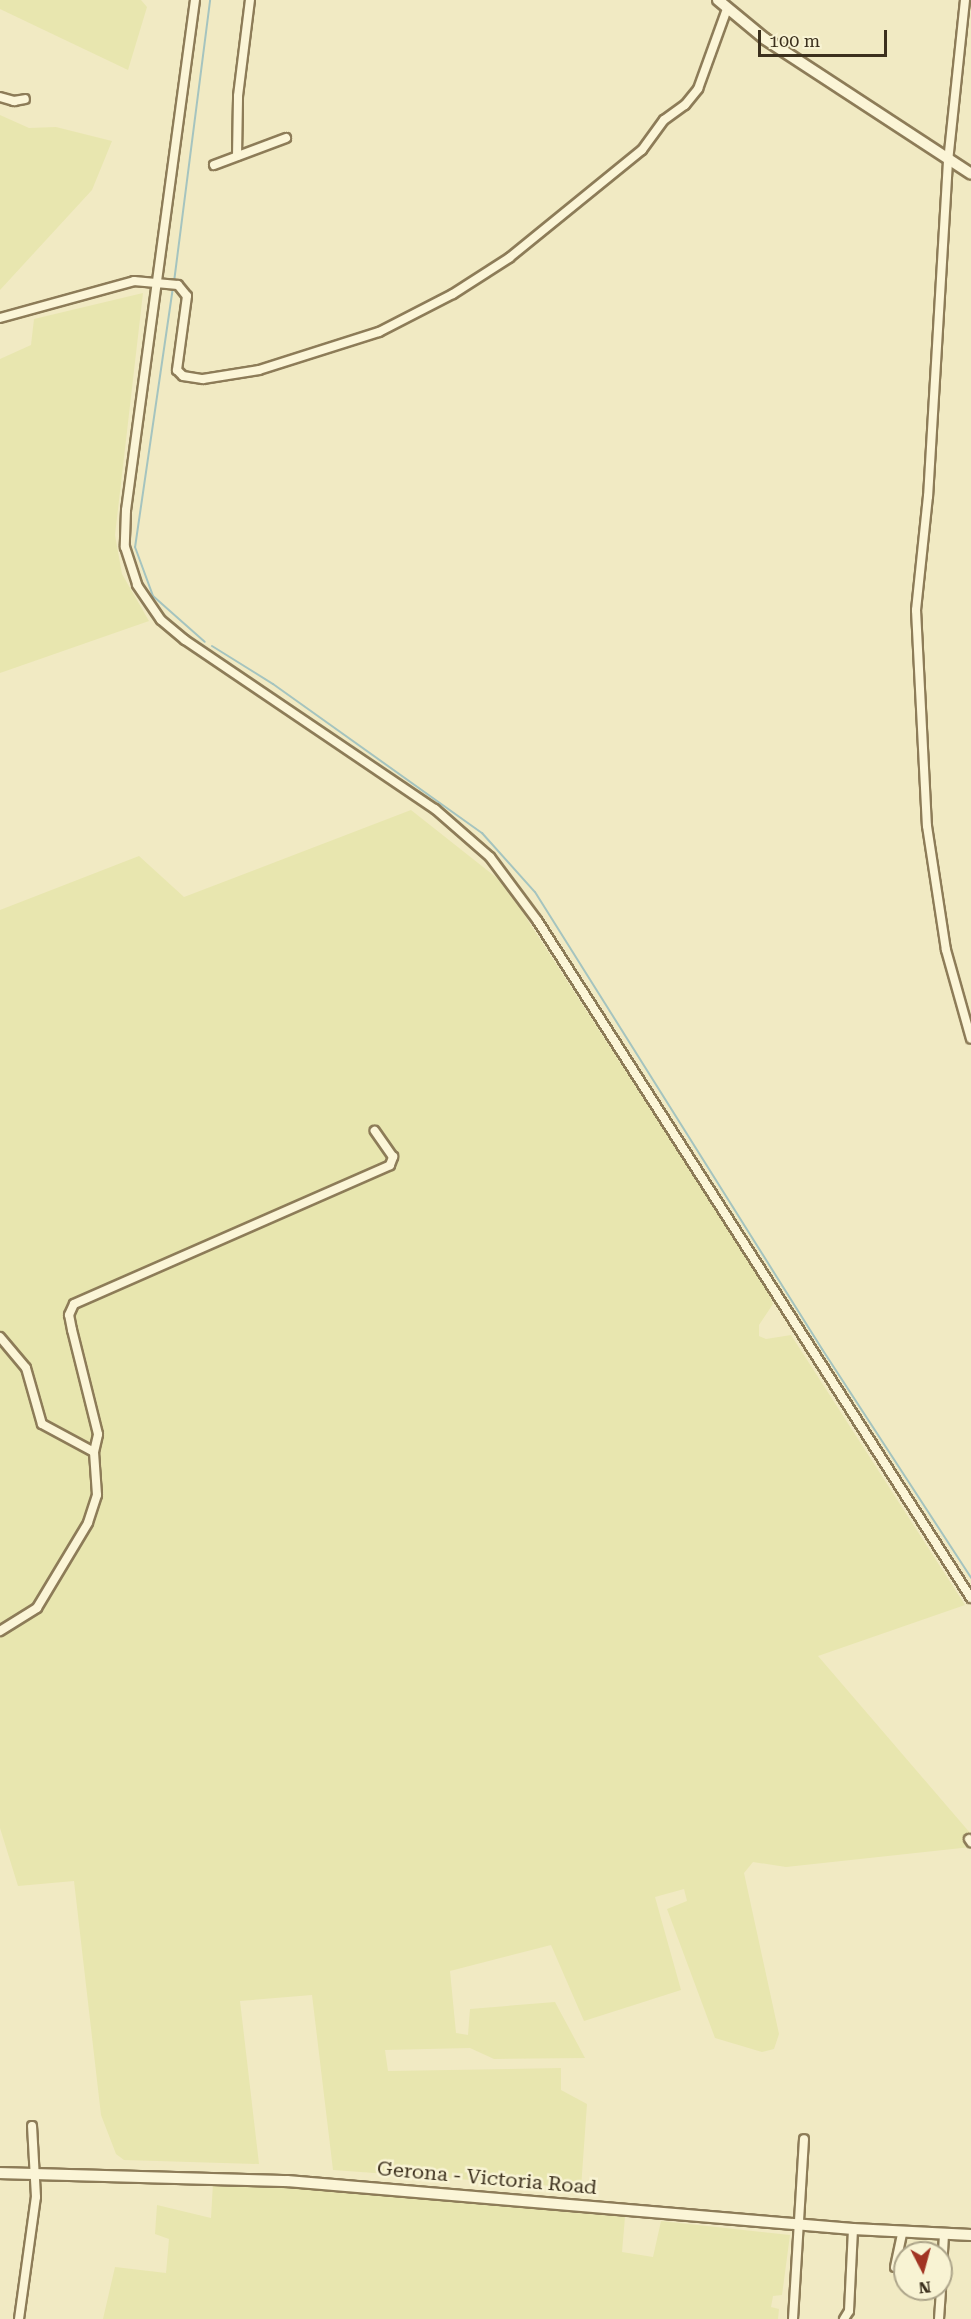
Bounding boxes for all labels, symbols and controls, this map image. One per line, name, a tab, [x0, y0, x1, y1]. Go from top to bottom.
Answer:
scale bar	[761, 18, 890, 56]
text: 100 m	[769, 30, 820, 51]
street label: Gerona - Victoria Road	[376, 2156, 598, 2200]
north arrow	[893, 2241, 953, 2301]
text: N	[918, 2277, 932, 2298]

